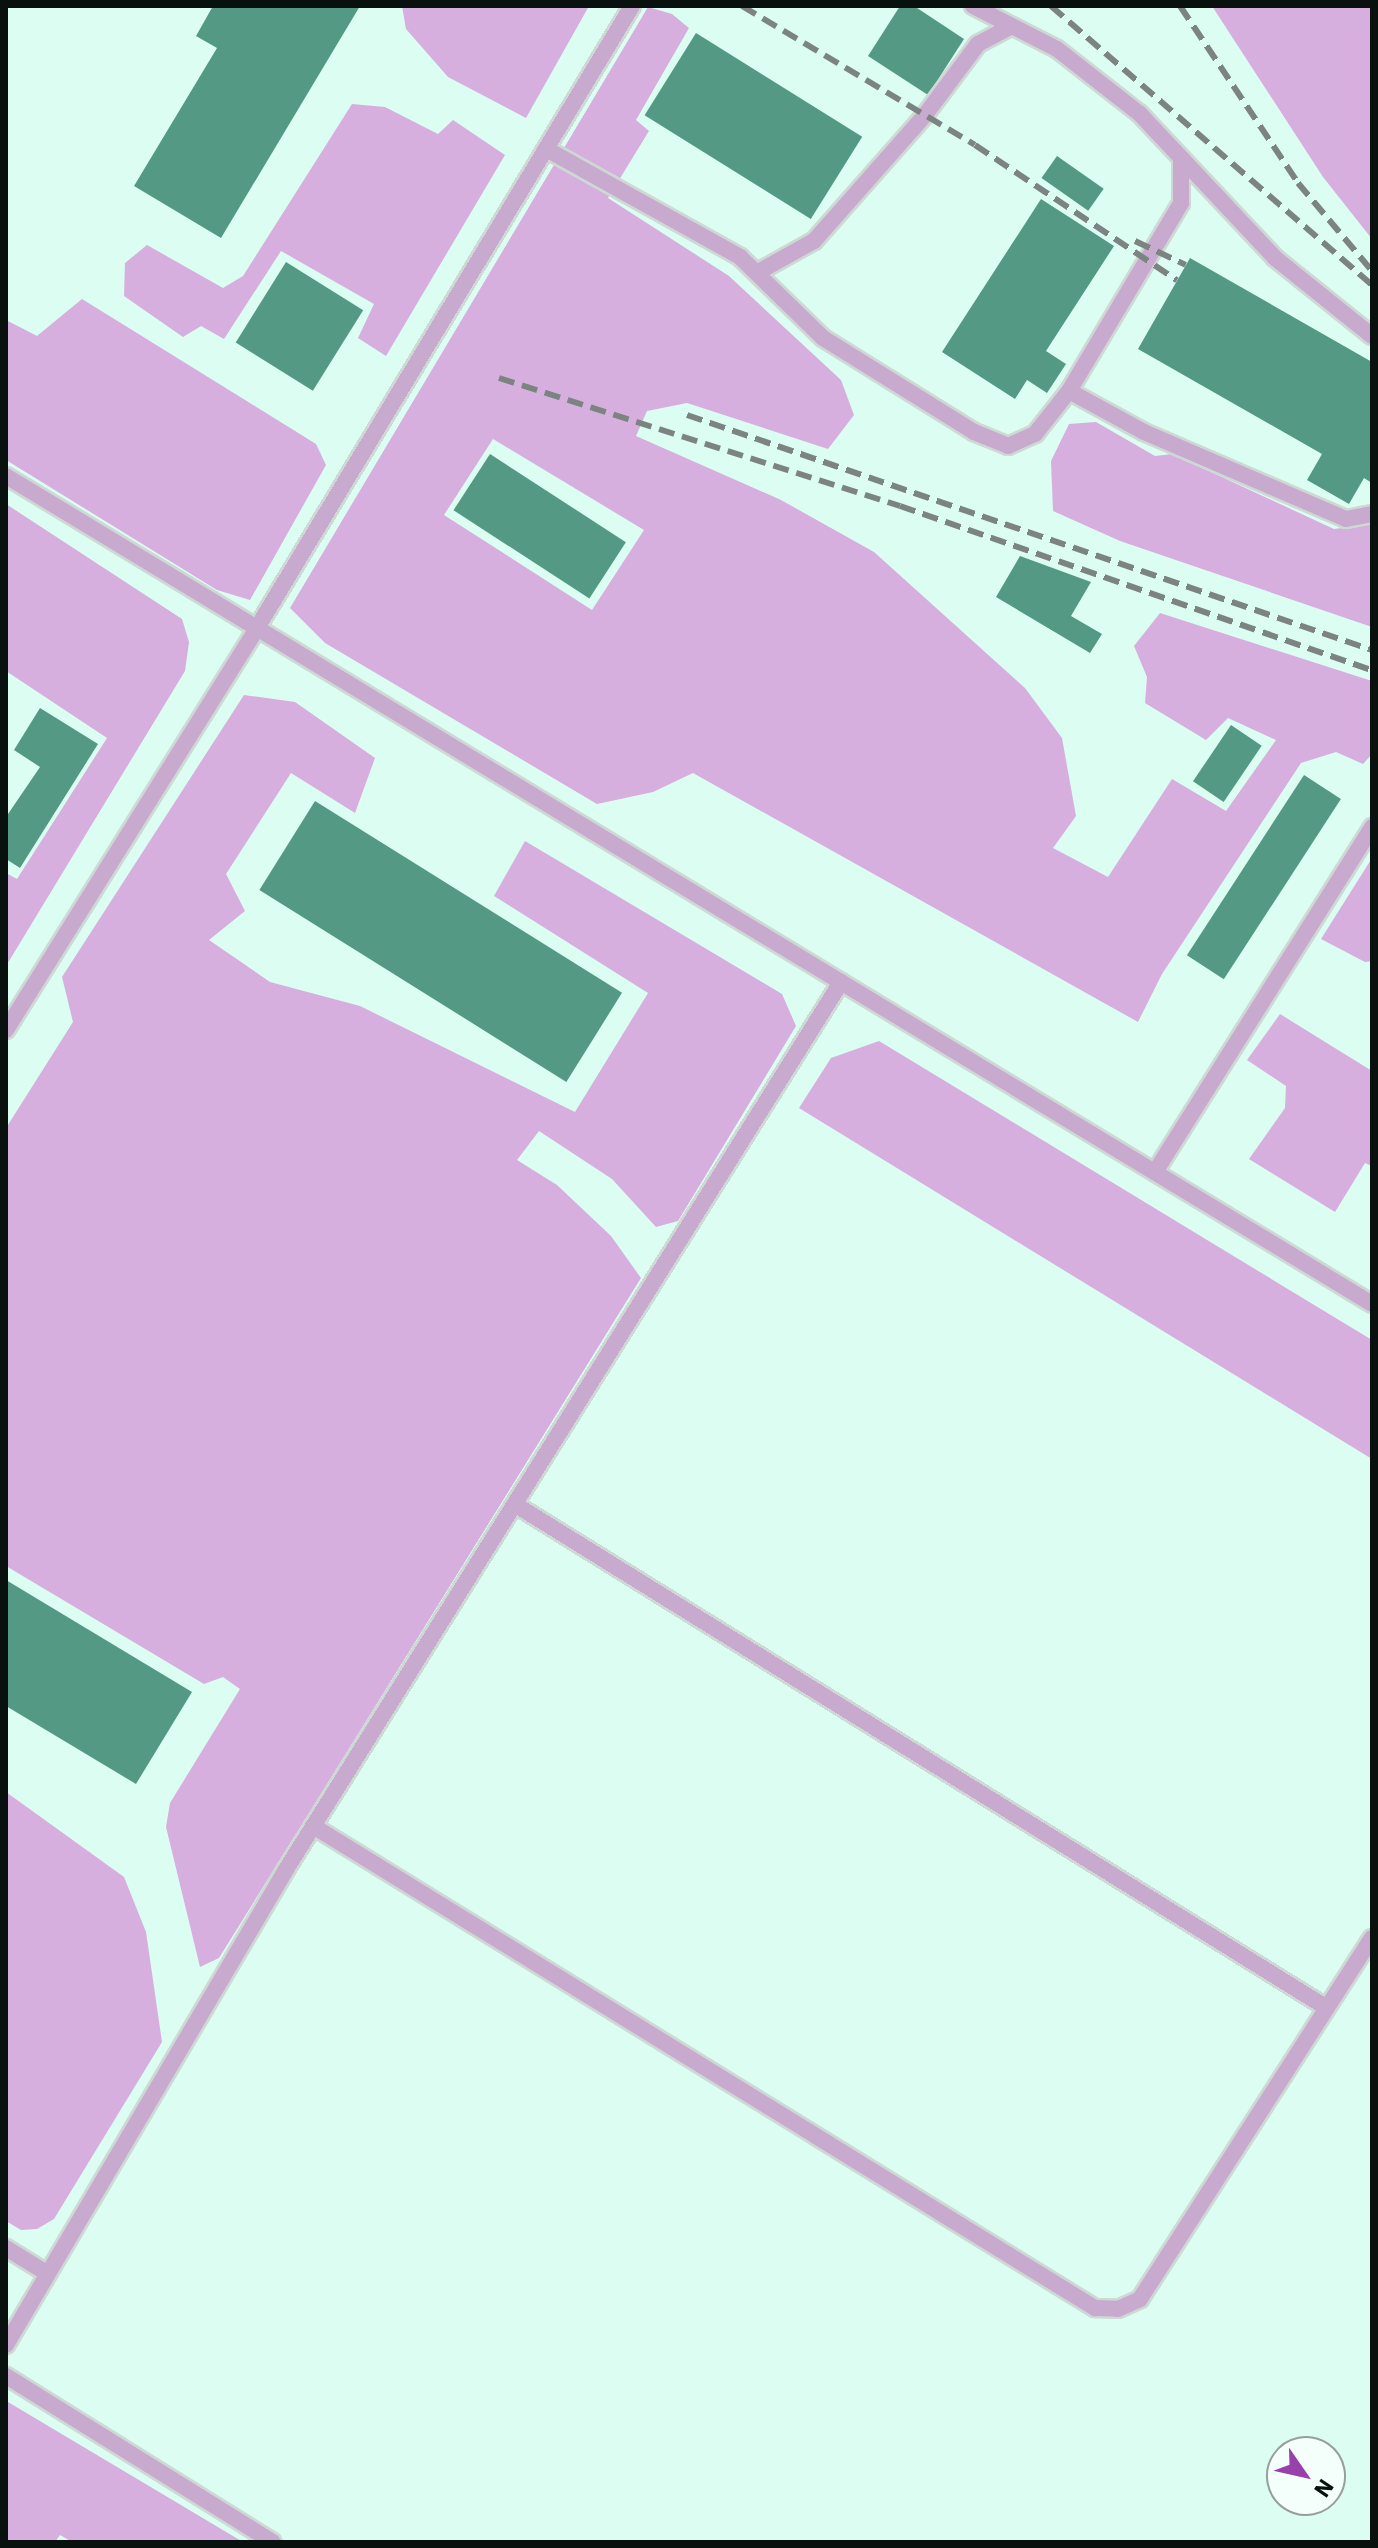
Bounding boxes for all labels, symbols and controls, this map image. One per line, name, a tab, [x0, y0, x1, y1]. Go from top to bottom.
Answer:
north arrow	[1266, 2436, 1346, 2516]
text: N	[1308, 2474, 1341, 2503]

